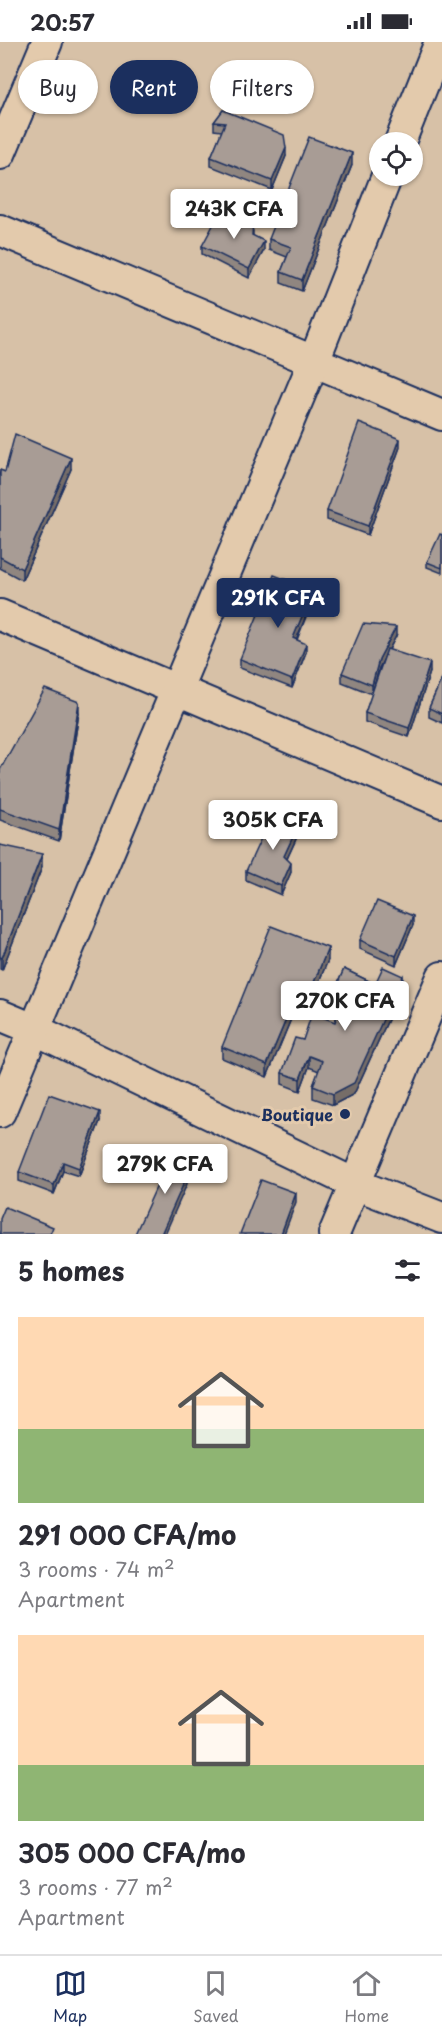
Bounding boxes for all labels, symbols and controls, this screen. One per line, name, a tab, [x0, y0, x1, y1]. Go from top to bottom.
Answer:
text: 20:57	[30, 5, 94, 38]
chip: Buy	[18, 60, 98, 114]
chip: Rent	[110, 60, 198, 114]
chip: Filters	[210, 60, 314, 114]
map controls	[369, 132, 423, 186]
button: locate	[369, 132, 423, 186]
pin: 243K CFA	[172, 189, 296, 240]
text: 243K CFA	[184, 193, 284, 223]
pin: 291K CFA	[216, 578, 340, 629]
text: 291K CFA	[231, 582, 325, 612]
pin: 305K CFA	[211, 800, 335, 851]
text: 305K CFA	[222, 804, 324, 834]
pin: 270K CFA	[283, 981, 407, 1032]
text: 270K CFA	[295, 985, 395, 1015]
place label: Boutique	[261, 1102, 333, 1126]
marker: Boutique	[338, 1107, 352, 1121]
pin: 279K CFA	[103, 1144, 227, 1195]
text: 279K CFA	[117, 1148, 213, 1178]
text: 5 homes	[18, 1251, 124, 1290]
icon: filters	[391, 1254, 424, 1287]
icon: home	[167, 1356, 275, 1464]
text: 291 000 CFA/mo	[18, 1515, 236, 1554]
text: 3 rooms · 74 m²	[18, 1554, 175, 1584]
text: Apartment	[18, 1584, 125, 1614]
icon: home	[167, 1674, 275, 1782]
text: 305 000 CFA/mo	[18, 1833, 246, 1872]
text: 3 rooms · 77 m²	[18, 1872, 173, 1902]
text: Apartment	[18, 1902, 125, 1932]
tab: Map	[53, 1967, 87, 2027]
tab: Saved	[193, 1967, 239, 2027]
tab: Home	[345, 1967, 389, 2027]

